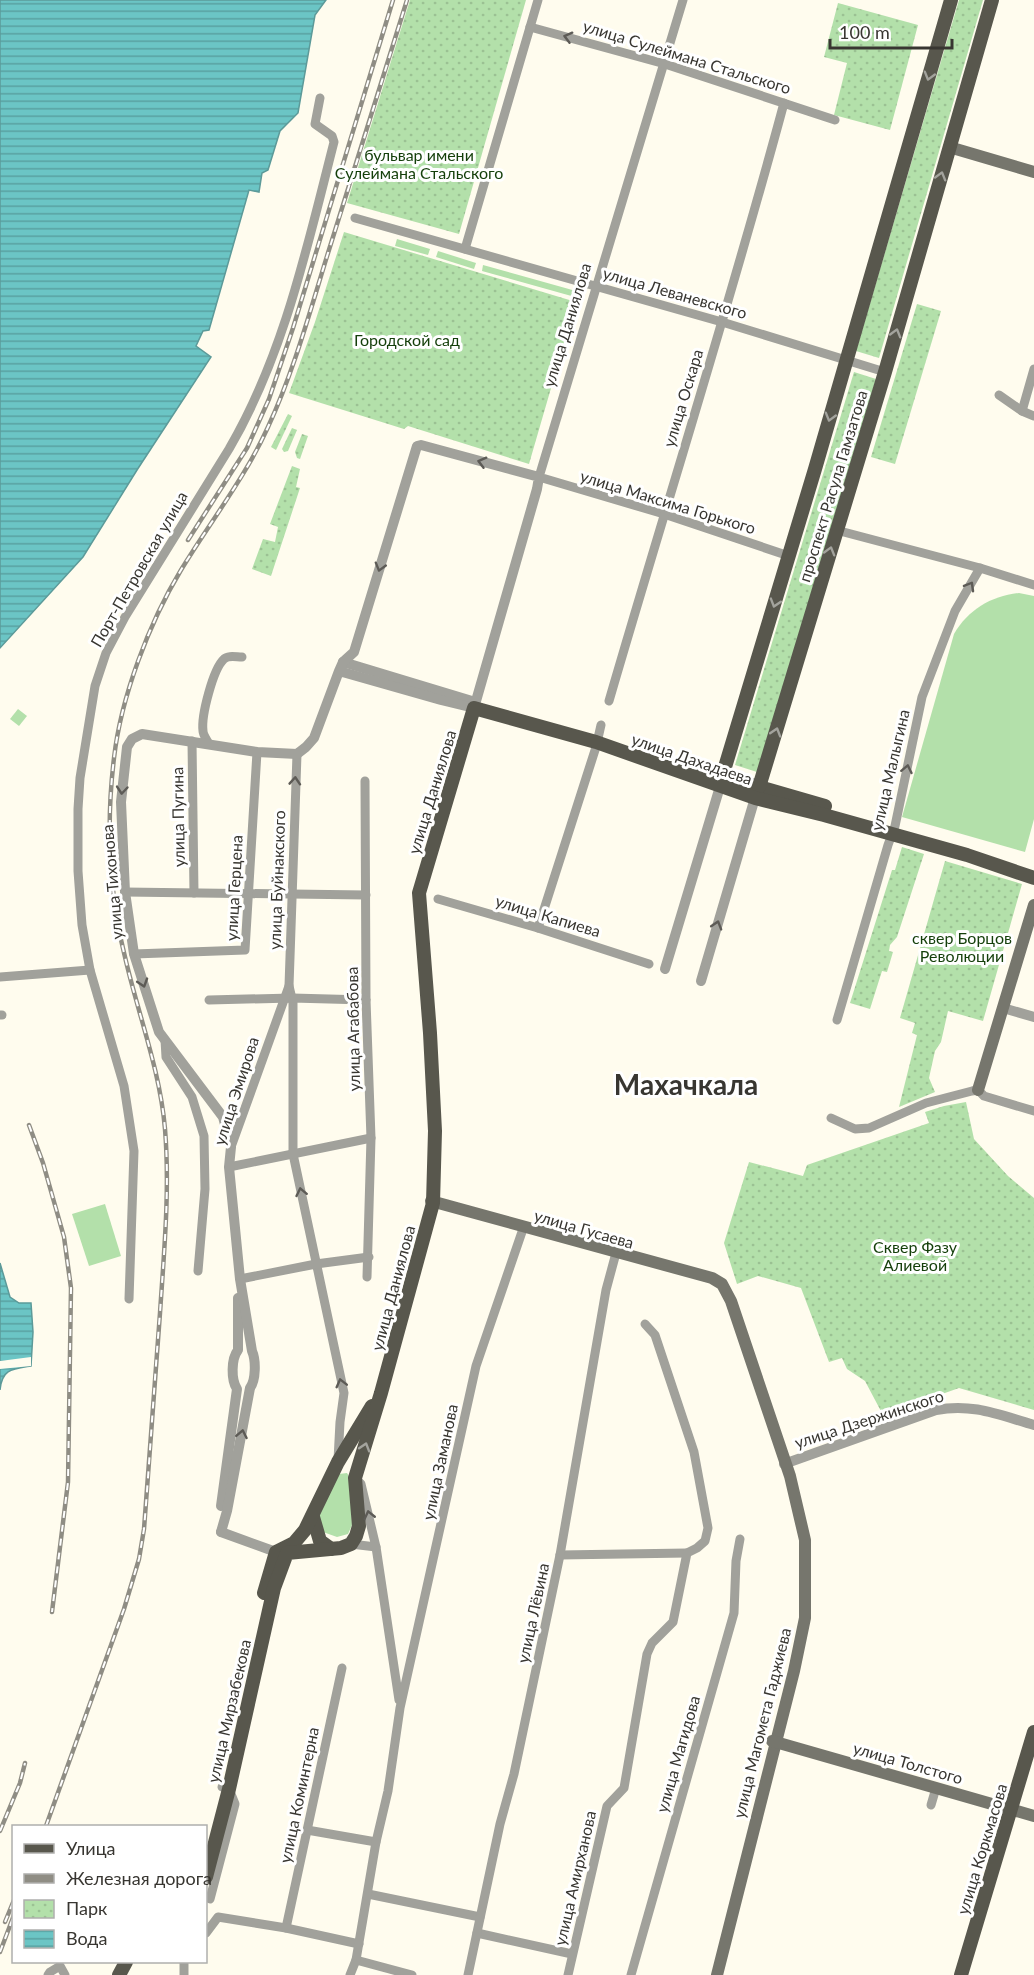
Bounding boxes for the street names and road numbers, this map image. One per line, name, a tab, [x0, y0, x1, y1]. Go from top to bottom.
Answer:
street label: улица Сулеймана Стальского	[581, 16, 793, 97]
street label: улица Даниялова	[539, 261, 594, 389]
street label: улица Леваневского	[601, 263, 749, 322]
street label: улица Оскара	[659, 347, 706, 449]
street label: проспект Расула Гамзатова	[794, 388, 871, 584]
street label: улица Максима Горького	[578, 466, 758, 537]
street label: Порт-Петровская улица	[86, 488, 191, 650]
street label: улица Малыгина	[866, 707, 913, 832]
street label: улица Даниялова	[404, 728, 459, 856]
street label: улица Дахадаева	[629, 729, 755, 788]
street label: улица Пугина	[167, 767, 188, 867]
street label: улица Буйнакского	[265, 810, 288, 950]
street label: улица Тихонова	[97, 824, 126, 940]
street label: улица Герцена	[221, 835, 246, 941]
street label: улица Капиева	[493, 891, 603, 941]
street label: улица Агабабова	[342, 967, 363, 1092]
street label: улица Эмирова	[209, 1034, 262, 1147]
street label: улица Гусаева	[532, 1205, 636, 1252]
street label: улица Даниялова	[367, 1223, 418, 1352]
street label: улица Дзержинского	[792, 1385, 946, 1452]
street label: улица Заманова	[418, 1402, 461, 1522]
street label: улица Лёвина	[513, 1561, 552, 1665]
street label: улица Магомета Гаджиева	[729, 1626, 794, 1820]
street label: улица Мирзабекова	[203, 1637, 254, 1784]
street label: улица Магидова	[652, 1693, 703, 1815]
street label: улица Коминтерна	[275, 1725, 322, 1865]
street label: улица Толстого	[851, 1738, 965, 1787]
street label: улица Коркмасова	[953, 1781, 1010, 1917]
street label: улица Амирханова	[550, 1809, 599, 1947]

